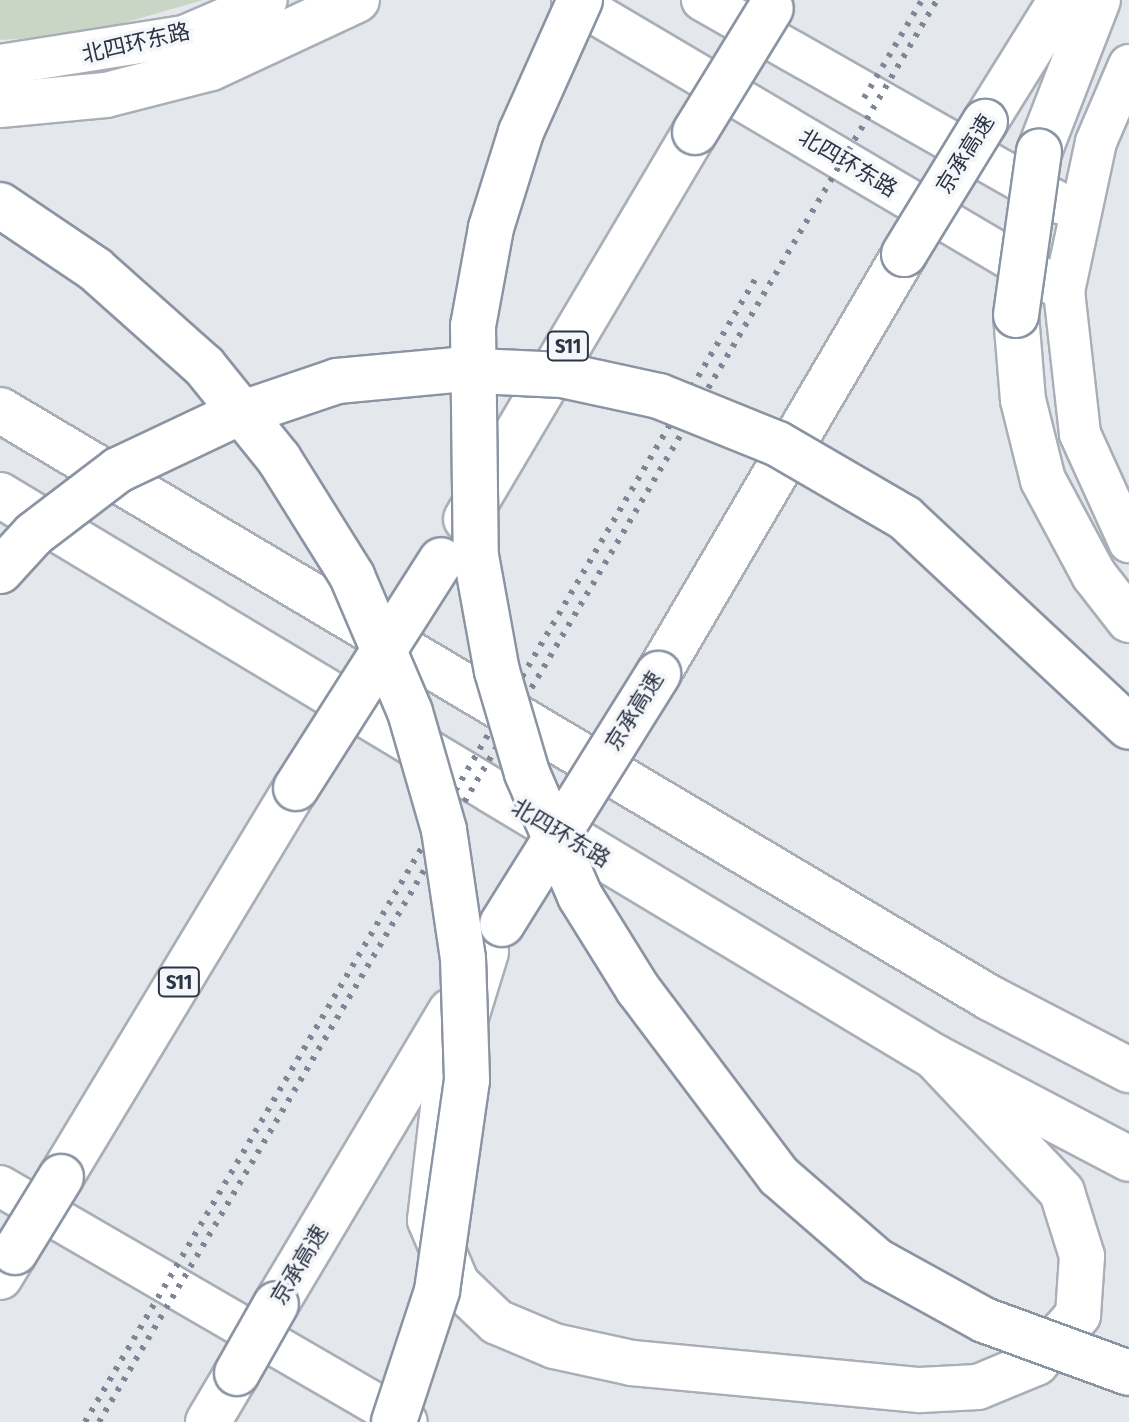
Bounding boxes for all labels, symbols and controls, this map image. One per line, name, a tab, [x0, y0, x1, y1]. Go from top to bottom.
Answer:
street label: 北四环东路	[79, 18, 193, 68]
street label: 京承高速	[930, 110, 1000, 198]
street label: 北四环东路	[794, 123, 902, 203]
road number: S11	[546, 330, 590, 362]
street label: 京承高速	[599, 667, 669, 755]
street label: 北四环东路	[507, 793, 615, 873]
road number: S11	[157, 966, 201, 998]
street label: 京承高速	[265, 1220, 333, 1310]

